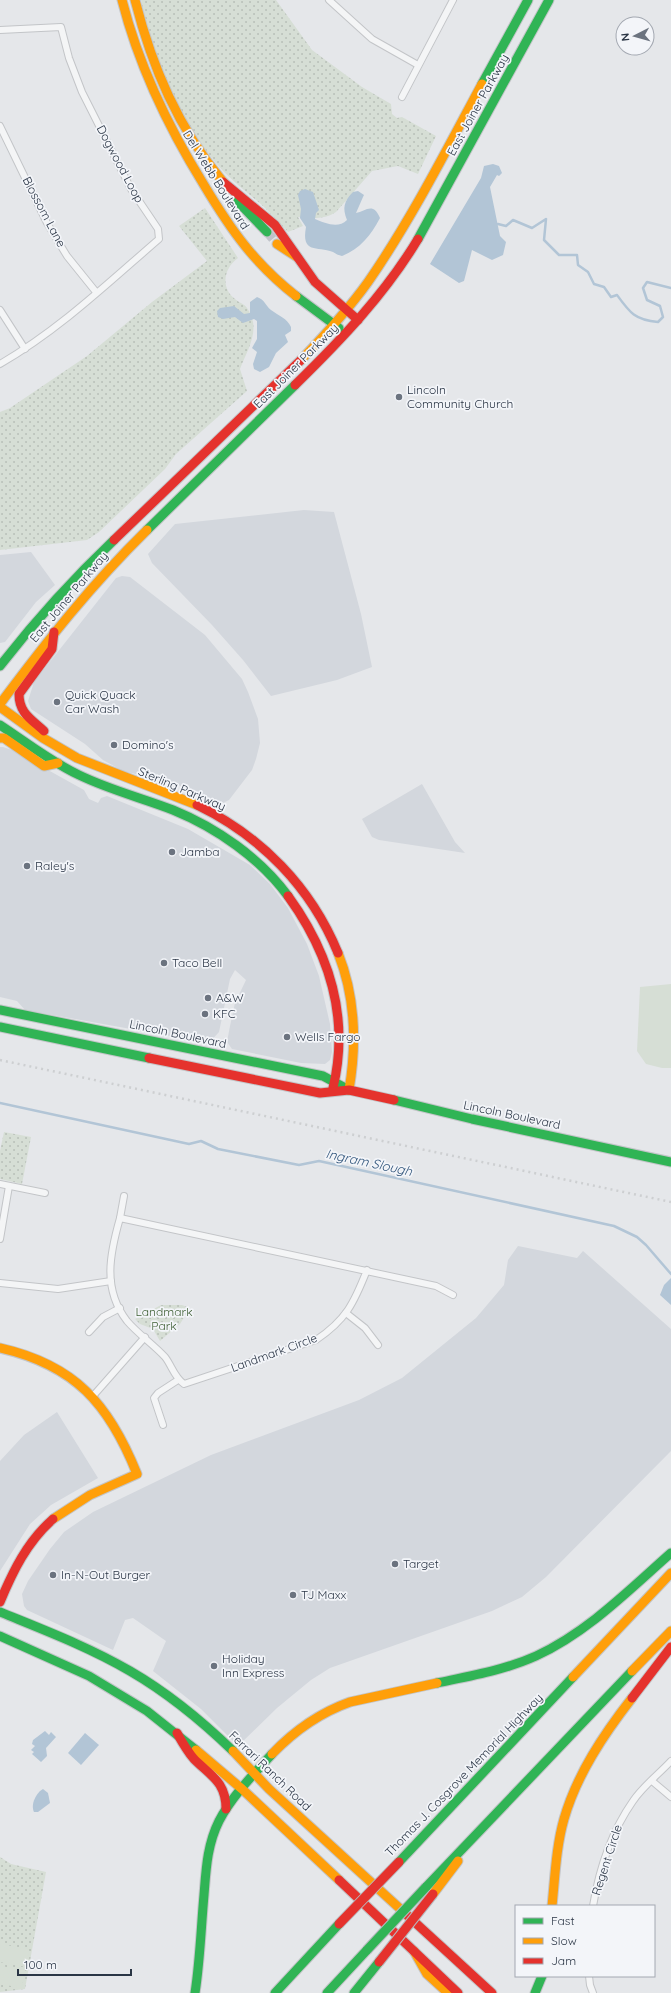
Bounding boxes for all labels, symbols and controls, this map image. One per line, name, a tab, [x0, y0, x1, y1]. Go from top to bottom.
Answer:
north arrow	[615, 16, 655, 56]
text: N	[618, 32, 632, 42]
street label: East Joiner Parkway	[443, 51, 512, 158]
street label: Dogwood Loop	[94, 122, 147, 205]
street label: Del Webb Boulevard	[180, 127, 253, 232]
street label: Blossom Lane	[20, 174, 69, 250]
street label: East Joiner Parkway	[250, 320, 341, 411]
place label: Lincoln Community Church	[407, 382, 513, 411]
marker: Lincoln Community Church	[394, 392, 404, 402]
street label: East Joiner Parkway	[26, 548, 111, 645]
place label: Quick Quack Car Wash	[65, 687, 136, 716]
marker: Quick Quack Car Wash	[52, 697, 62, 707]
place label: Domino's	[122, 737, 174, 752]
marker: Domino's	[109, 740, 119, 750]
street label: Sterling Parkway	[136, 763, 228, 814]
place label: Jamba	[180, 844, 220, 859]
marker: Jamba	[167, 847, 177, 857]
place label: Raley's	[35, 858, 75, 873]
marker: Raley's	[22, 861, 32, 871]
place label: Taco Bell	[172, 955, 222, 970]
marker: Taco Bell	[159, 958, 169, 968]
place label: A&W	[216, 990, 244, 1005]
marker: A&W	[203, 993, 213, 1003]
place label: KFC	[213, 1006, 236, 1021]
marker: KFC	[200, 1009, 210, 1019]
street label: Lincoln Boulevard	[128, 1016, 228, 1051]
place label: Wells Fargo	[295, 1029, 360, 1044]
marker: Wells Fargo	[282, 1032, 292, 1042]
street label: Lincoln Boulevard	[462, 1097, 562, 1132]
water label: Ingram Slough	[324, 1145, 414, 1179]
park label: Landmark Park	[135, 1304, 193, 1333]
street label: Landmark Circle	[229, 1330, 319, 1375]
place label: Target	[403, 1556, 439, 1571]
marker: Target	[390, 1559, 400, 1569]
place label: In-N-Out Burger	[61, 1567, 151, 1582]
marker: In-N-Out Burger	[48, 1570, 58, 1580]
place label: TJ Maxx	[301, 1587, 347, 1602]
marker: TJ Maxx	[288, 1590, 298, 1600]
place label: Holiday Inn Express	[222, 1651, 285, 1680]
marker: Holiday Inn Express	[209, 1661, 219, 1671]
street label: Thomas J. Cosgrove Memorial Highway	[382, 1690, 546, 1859]
street label: Ferrari Ranch Road	[226, 1728, 315, 1814]
street label: Regent Circle	[588, 1822, 625, 1897]
legend	[515, 1905, 655, 1977]
text: Fast	[551, 1913, 575, 1928]
text: Slow	[551, 1933, 577, 1948]
scale bar	[18, 1951, 131, 1977]
text: Jam	[551, 1953, 576, 1968]
text: 100 m	[24, 1957, 57, 1972]

